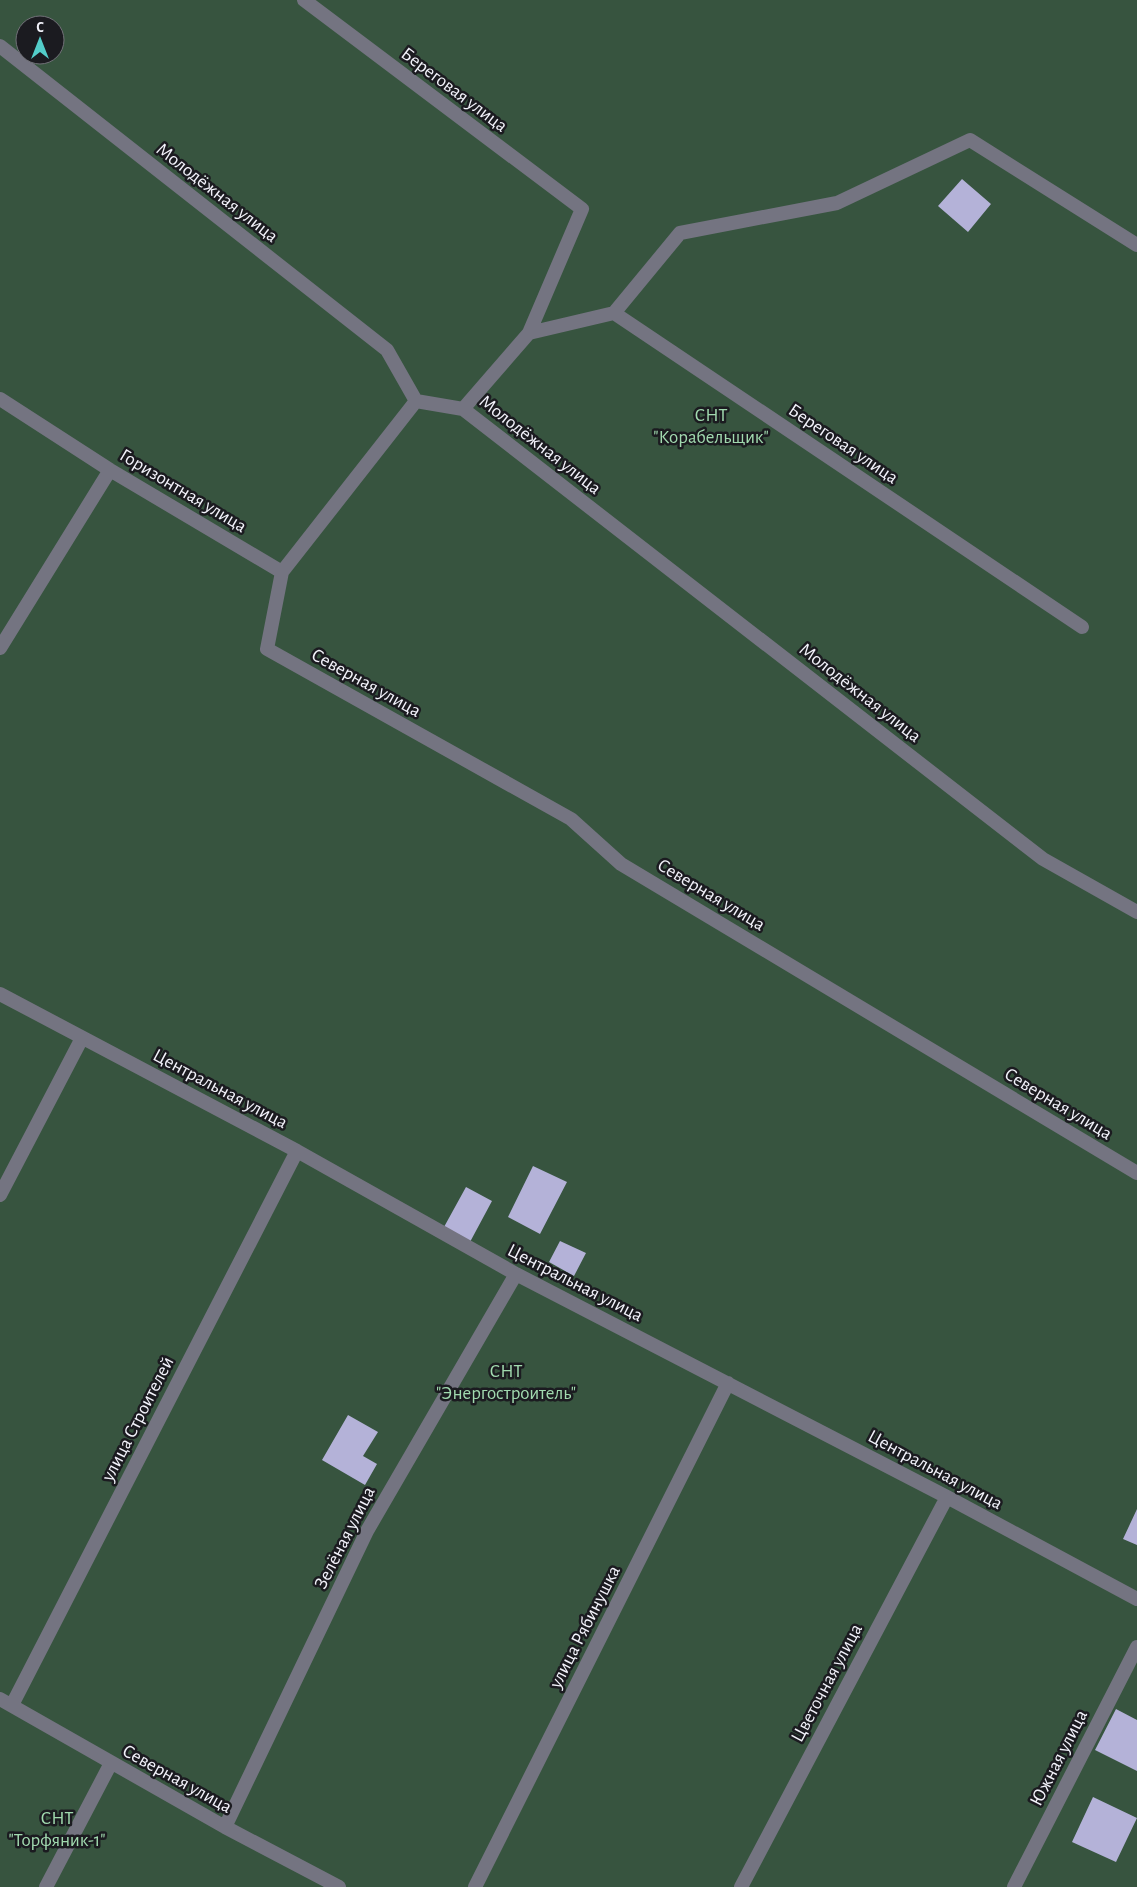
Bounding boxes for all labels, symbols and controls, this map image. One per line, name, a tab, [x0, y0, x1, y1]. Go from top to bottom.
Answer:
north arrow	[15, 15, 65, 65]
text: С	[36, 21, 44, 35]
street label: Береговая улица	[397, 44, 511, 136]
street label: Молодёжная улица	[153, 140, 282, 246]
street label: Молодёжная улица	[476, 392, 605, 498]
street label: Береговая улица	[785, 400, 901, 488]
park label: СНТ "Корабельщик"	[653, 406, 769, 447]
street label: Горизонтная улица	[116, 446, 250, 536]
street label: Молодёжная улица	[796, 640, 925, 746]
street label: Северная улица	[308, 645, 424, 721]
street label: Северная улица	[654, 855, 768, 935]
street label: Центральная улица	[150, 1046, 291, 1133]
street label: Северная улица	[1001, 1064, 1115, 1144]
street label: Центральная улица	[504, 1241, 646, 1326]
street label: улица Строителей	[98, 1354, 178, 1485]
park label: СНТ "Энергостроитель"	[436, 1362, 576, 1403]
street label: Центральная улица	[865, 1427, 1006, 1514]
street label: Зелёная улица	[311, 1484, 379, 1592]
street label: улица Рябинушка	[546, 1562, 624, 1692]
street label: Цветочная улица	[788, 1620, 866, 1745]
street label: Южная улица	[1027, 1707, 1091, 1809]
street label: Северная улица	[119, 1741, 235, 1817]
park label: СНТ "Торфяник-1"	[8, 1809, 106, 1850]

